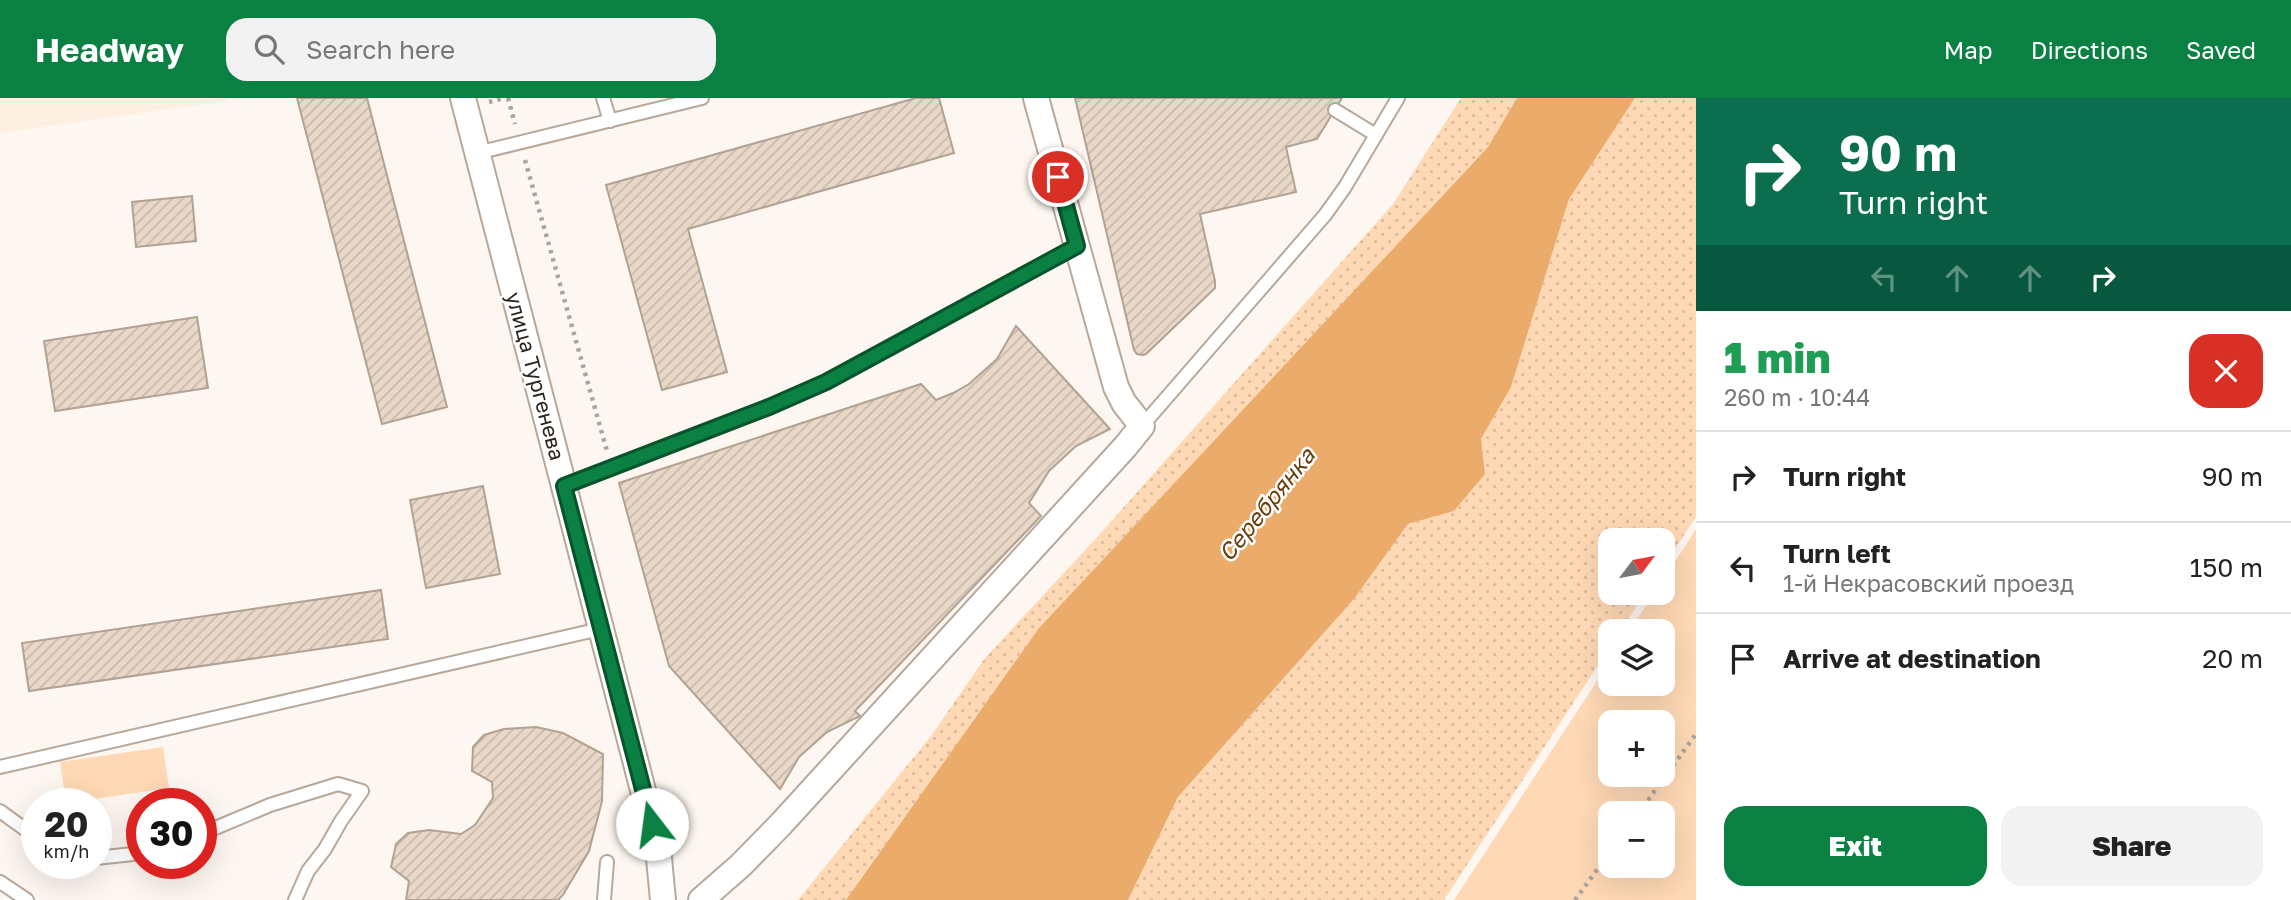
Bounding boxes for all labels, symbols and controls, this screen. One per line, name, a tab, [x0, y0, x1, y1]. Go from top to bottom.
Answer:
search box	[226, 18, 716, 81]
text: Headway	[35, 30, 184, 69]
icon: search	[250, 30, 288, 68]
text: Search here	[306, 34, 455, 65]
text: Map	[1944, 35, 1993, 64]
text: Directions	[2031, 35, 2148, 64]
text: Saved	[2186, 35, 2256, 64]
text: 90 m	[1839, 123, 1957, 182]
icon: right	[1724, 126, 1815, 217]
pin	[1028, 147, 1088, 207]
icon: arrive	[1039, 158, 1077, 196]
text: Turn right	[1839, 183, 1988, 221]
icon: left	[1865, 259, 1903, 297]
icon: ahead	[1938, 259, 1976, 297]
icon: ahead	[2011, 259, 2049, 297]
icon: right	[2084, 259, 2122, 297]
street label: улица Тургенева	[501, 289, 571, 463]
text: 1 min	[1724, 332, 1831, 382]
button: close	[2189, 334, 2263, 408]
text: 260 m · 10:44	[1724, 383, 1870, 411]
water label: Серебрянка	[1212, 441, 1321, 566]
icon: right	[1724, 458, 1762, 496]
text: Turn right	[1783, 461, 1906, 492]
text: 90 m	[2202, 461, 2263, 492]
north arrow	[1598, 528, 1675, 606]
map controls	[1598, 528, 1675, 878]
text: Turn left	[1783, 538, 1891, 569]
icon: left	[1724, 549, 1762, 587]
text: 150 m	[2190, 552, 2263, 583]
text: 1-й Некрасовский проезд	[1783, 569, 2074, 597]
button: layers	[1598, 619, 1675, 696]
icon: arrive	[1724, 640, 1762, 678]
text: Arrive at destination	[1783, 643, 2041, 674]
text: 20 m	[2202, 643, 2263, 674]
button: +	[1598, 710, 1675, 787]
position arrow	[615, 787, 689, 861]
speed limit sign: 30	[126, 788, 217, 879]
button: −	[1598, 801, 1675, 878]
text: 20	[44, 803, 89, 845]
button: Exit	[1724, 806, 1987, 886]
button: Share	[2001, 806, 2263, 886]
text: km/h	[44, 840, 89, 862]

